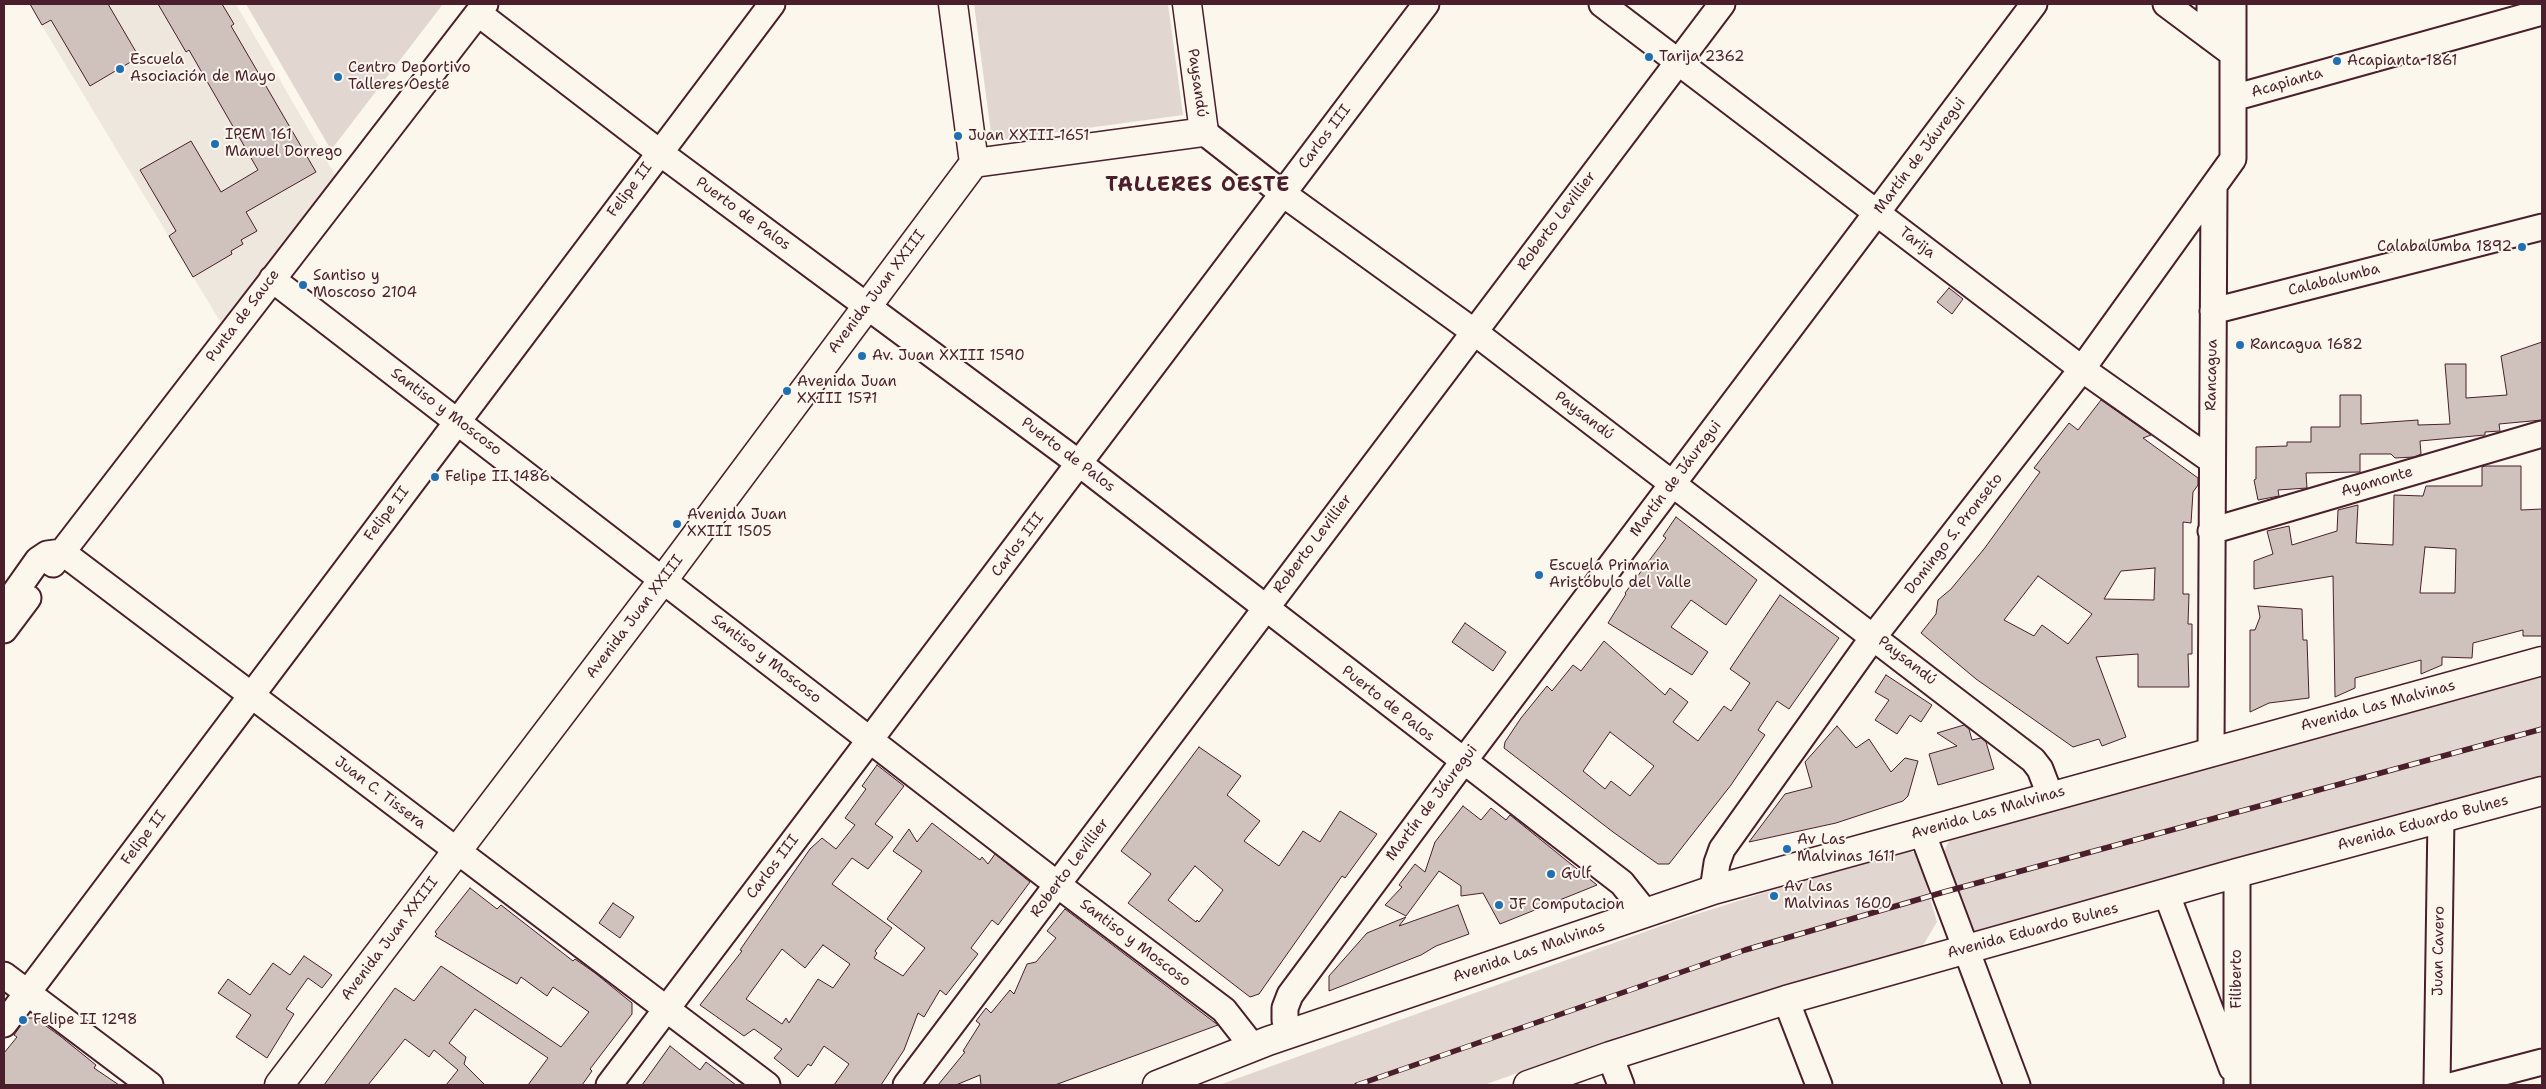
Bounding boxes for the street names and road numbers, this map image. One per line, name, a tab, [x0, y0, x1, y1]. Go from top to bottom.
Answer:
street label: Paysandú	[1183, 48, 1211, 118]
street label: Acapianta	[2249, 64, 2325, 102]
street label: Martín de Jáuregui	[1870, 94, 1970, 218]
street label: Carlos III	[1295, 101, 1355, 173]
street label: Felipe II	[604, 159, 656, 221]
street label: Roberto Levillier	[1514, 168, 1600, 274]
street label: Puerto de Palos	[692, 174, 794, 254]
street label: Tarija	[1895, 223, 1939, 263]
street label: Avenida Juan XXIII	[825, 227, 929, 357]
street label: Calabalumba	[2286, 260, 2382, 300]
street label: Punta de Sauce	[202, 266, 284, 366]
street label: Rancagua	[2202, 339, 2222, 411]
street label: Santiso y Moscoso	[387, 364, 505, 460]
street label: Paysandú	[1551, 388, 1617, 444]
street label: Puerto de Palos	[1018, 414, 1118, 496]
street label: Martín de Jáuregui	[1626, 417, 1726, 541]
street label: Ayamonte	[2339, 463, 2415, 501]
street label: Domingo S. Pronseto	[1901, 470, 2007, 598]
street label: Felipe II	[361, 483, 413, 545]
street label: Roberto Levillier	[1270, 491, 1356, 597]
street label: Carlos III	[988, 509, 1048, 581]
street label: Avenida Juan XXIII	[583, 552, 687, 682]
street label: Santiso y Moscoso	[707, 610, 825, 708]
street label: Paysandú	[1874, 633, 1940, 689]
street label: Puerto de Palos	[1338, 662, 1438, 746]
street label: Avenida Las Malvinas	[2299, 677, 2457, 735]
street label: Martín de Jáuregui	[1382, 741, 1482, 865]
street label: Juan C. Tissera	[331, 753, 429, 833]
street label: Avenida Las Malvinas	[1909, 782, 2067, 844]
street label: Avenida Eduardo Bulnes	[2335, 791, 2511, 855]
street label: Felipe II	[118, 807, 170, 869]
street label: Roberto Levillier	[1027, 815, 1113, 921]
street label: Carlos III	[743, 831, 803, 903]
street label: Avenida Juan XXIII	[338, 874, 442, 1004]
street label: Santiso y Moscoso	[1076, 895, 1194, 991]
street label: Avenida Eduardo Bulnes	[1945, 899, 2121, 963]
street label: Juan Cavero	[2429, 906, 2449, 996]
street label: Avenida Las Malvinas	[1451, 918, 1607, 986]
street label: Filiberto	[2228, 949, 2246, 1009]

